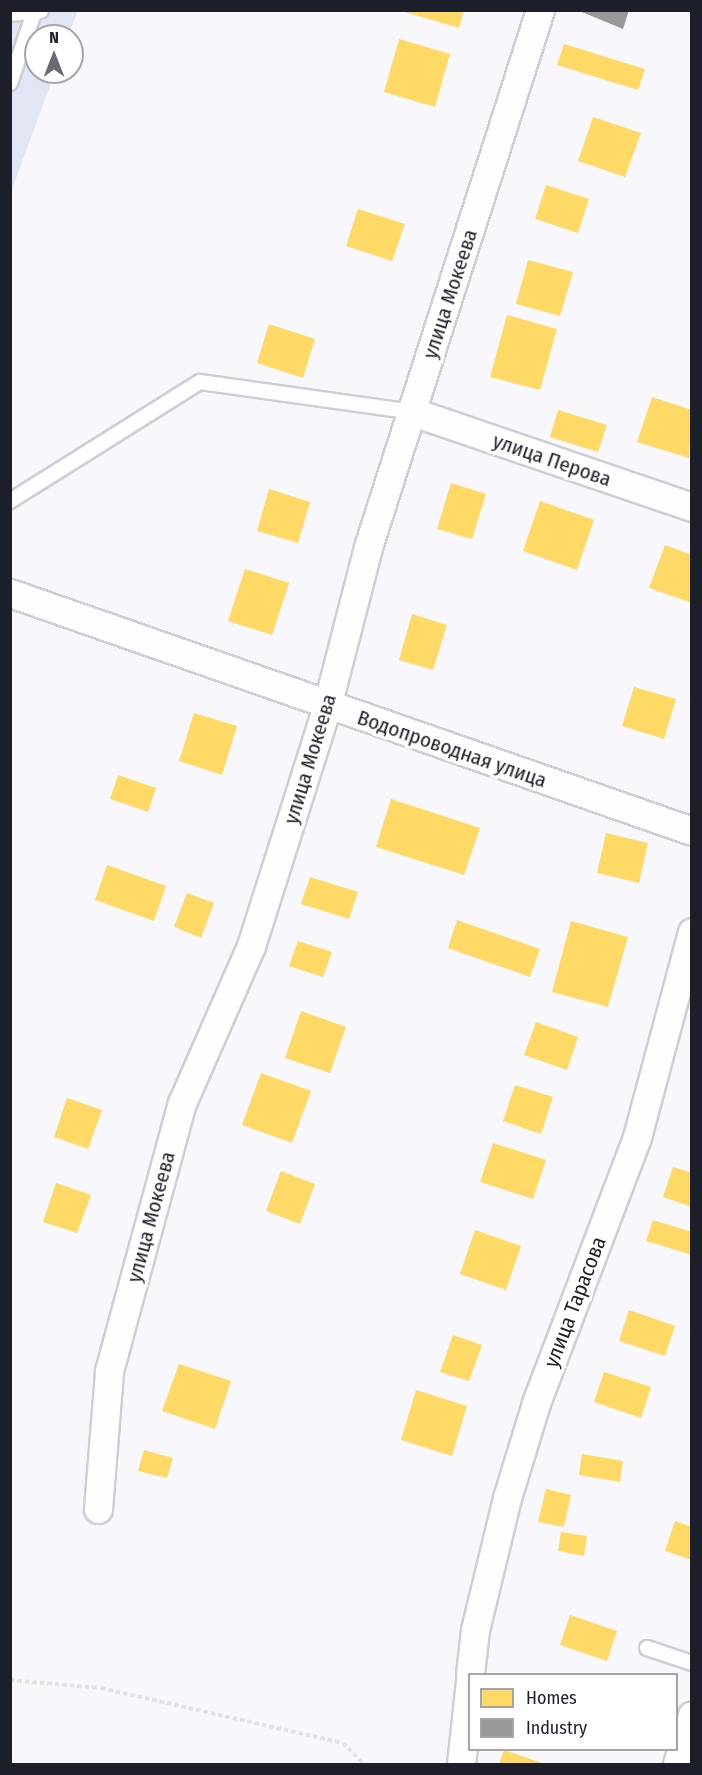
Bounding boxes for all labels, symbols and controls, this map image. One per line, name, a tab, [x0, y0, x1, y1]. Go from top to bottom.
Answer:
north arrow	[24, 24, 84, 84]
text: N	[49, 28, 59, 47]
street label: улица Мокеева	[417, 226, 483, 362]
street label: улица Перова	[490, 428, 614, 492]
street label: улица Мокеева	[278, 691, 342, 827]
street label: Водопроводная улица	[354, 705, 550, 793]
street label: улица Мокеева	[121, 1149, 181, 1285]
street label: улица Тарасова	[538, 1233, 612, 1371]
legend	[468, 1673, 678, 1751]
text: Homes	[526, 1687, 577, 1709]
text: Industry	[526, 1717, 587, 1739]

